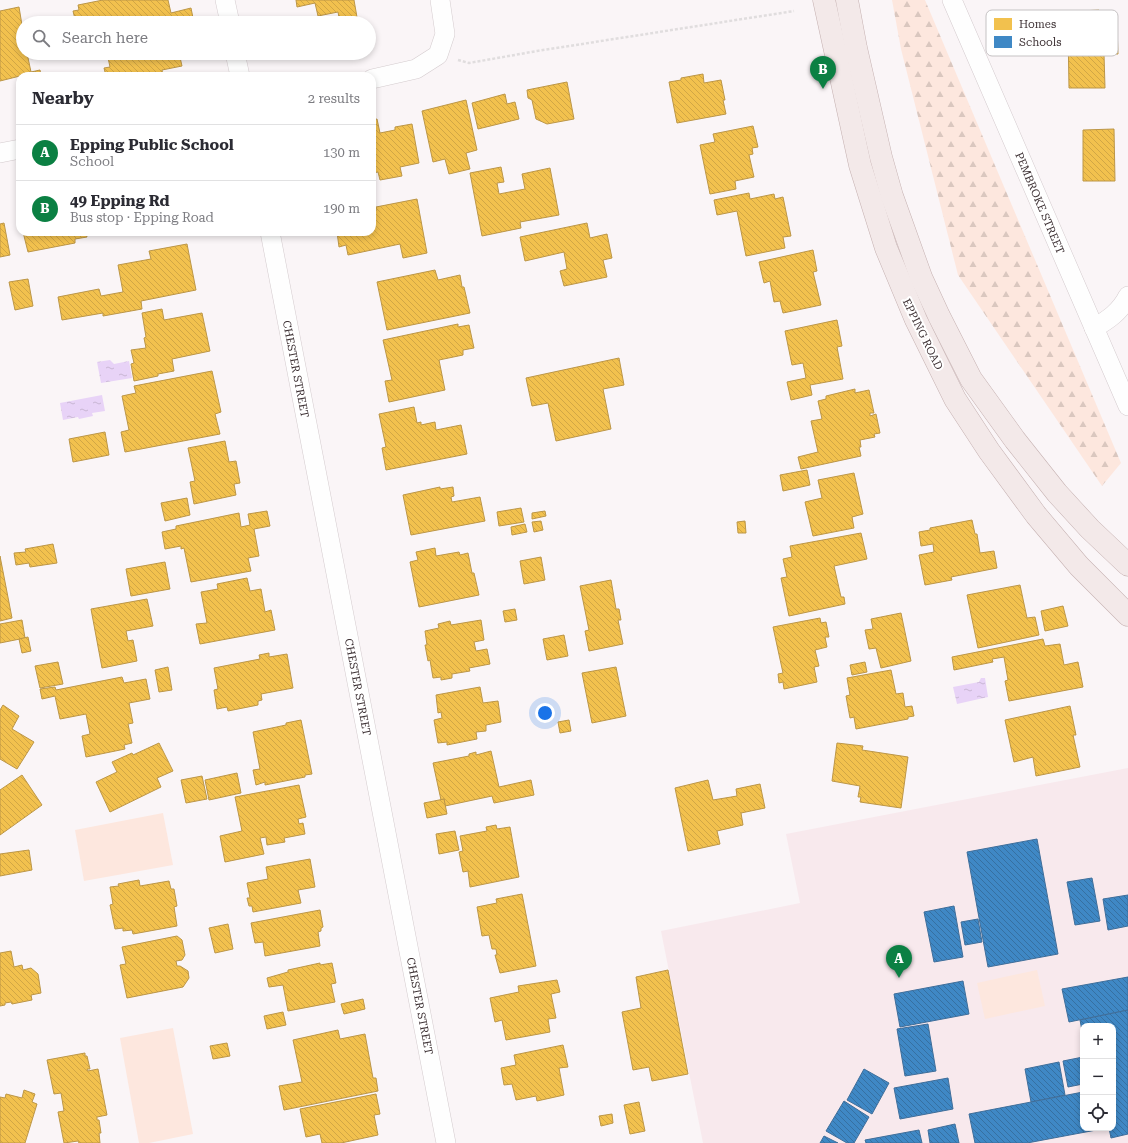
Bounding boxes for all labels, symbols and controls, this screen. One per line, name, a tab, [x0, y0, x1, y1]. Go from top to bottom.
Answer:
legend	[986, 10, 1118, 56]
search box	[16, 16, 376, 60]
text: Homes	[1019, 18, 1056, 31]
icon: search	[30, 27, 52, 49]
text: Search here	[62, 29, 148, 47]
text: Schools	[1019, 36, 1061, 49]
pin: B	[810, 56, 836, 89]
text: Nearby	[32, 88, 94, 108]
text: 2 results	[308, 91, 360, 106]
text: Epping Public School	[70, 136, 234, 154]
text: A	[40, 145, 50, 160]
text: 130 m	[323, 145, 360, 160]
street label: PEMBROKE STREET	[1012, 150, 1067, 256]
text: School	[70, 154, 114, 169]
text: 49 Epping Rd	[70, 192, 170, 210]
text: B	[40, 201, 50, 216]
text: 190 m	[323, 201, 360, 216]
text: Bus stop · Epping Road	[70, 210, 214, 225]
street label: EPPING ROAD	[900, 297, 945, 372]
street label: CHESTER STREET	[280, 319, 311, 419]
street label: CHESTER STREET	[342, 637, 373, 737]
your location	[535, 703, 555, 723]
pin: A	[886, 945, 912, 978]
street label: CHESTER STREET	[404, 956, 435, 1056]
map controls	[1080, 1023, 1116, 1131]
button: +	[1080, 1023, 1116, 1059]
button: −	[1080, 1059, 1116, 1095]
button: locate	[1080, 1095, 1116, 1131]

